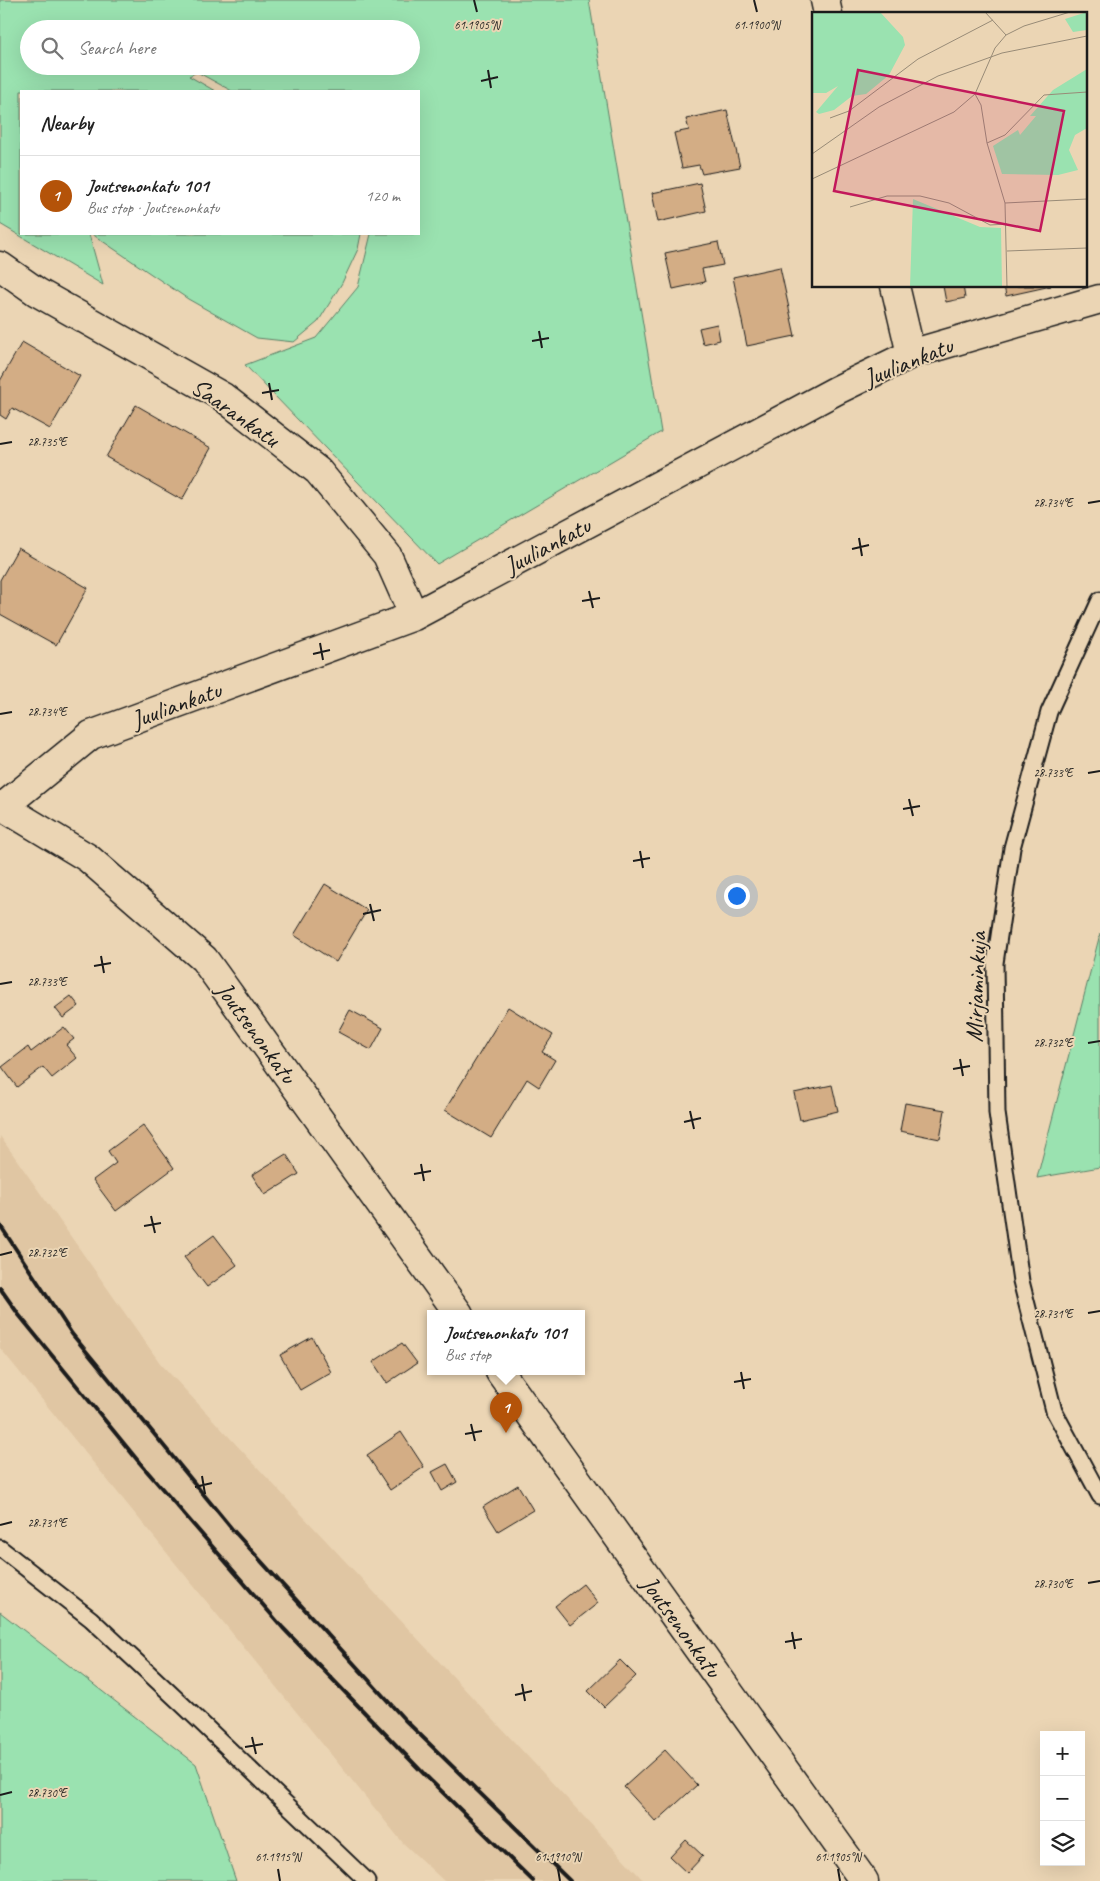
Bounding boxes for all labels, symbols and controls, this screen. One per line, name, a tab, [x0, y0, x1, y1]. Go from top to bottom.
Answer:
inset map	[812, 12, 1088, 288]
text: 61.1905°N	[454, 17, 501, 33]
text: 61.1900°N	[734, 17, 781, 33]
search box	[20, 20, 420, 75]
icon: search	[38, 34, 66, 62]
text: Search here	[78, 36, 155, 60]
text: Nearby	[40, 110, 93, 136]
text: Joutsenonkatu 101	[87, 174, 209, 198]
text: 1	[52, 186, 60, 206]
text: 120 m	[366, 186, 400, 206]
text: Bus stop · Joutsenonkatu	[87, 198, 220, 218]
street label: Juuliankatu	[858, 329, 959, 395]
street label: Saarankatu	[185, 371, 287, 456]
text: 28.735°E	[27, 434, 68, 450]
text: 28.734°E	[1033, 495, 1074, 511]
street label: Juuliankatu	[498, 509, 598, 582]
street label: Juuliankatu	[126, 673, 227, 736]
text: 28.734°E	[27, 704, 68, 720]
text: 28.733°E	[1033, 765, 1074, 781]
your location	[724, 883, 750, 909]
street label: Mirjaminkuja	[958, 929, 994, 1043]
text: 28.733°E	[27, 974, 68, 990]
street label: Joutsenonkatu	[208, 974, 305, 1091]
text: 28.732°E	[1033, 1035, 1074, 1051]
text: 28.732°E	[27, 1245, 68, 1261]
text: 28.731°E	[1033, 1306, 1074, 1322]
popup	[427, 1310, 585, 1375]
text: Joutsenonkatu 101	[445, 1321, 567, 1345]
text: Bus stop	[445, 1345, 491, 1365]
pin: 1	[490, 1392, 522, 1433]
text: 28.731°E	[27, 1515, 68, 1531]
street label: Joutsenonkatu	[633, 1568, 730, 1685]
text: 28.730°E	[1033, 1576, 1074, 1592]
map controls	[1040, 1731, 1085, 1866]
button: +	[1040, 1731, 1085, 1776]
button: −	[1040, 1776, 1085, 1821]
text: 28.730°E	[27, 1785, 68, 1801]
button: layers	[1040, 1821, 1085, 1866]
text: 61.1915°N	[255, 1849, 302, 1865]
text: 61.1910°N	[535, 1849, 582, 1865]
text: 61.1905°N	[815, 1849, 862, 1865]

